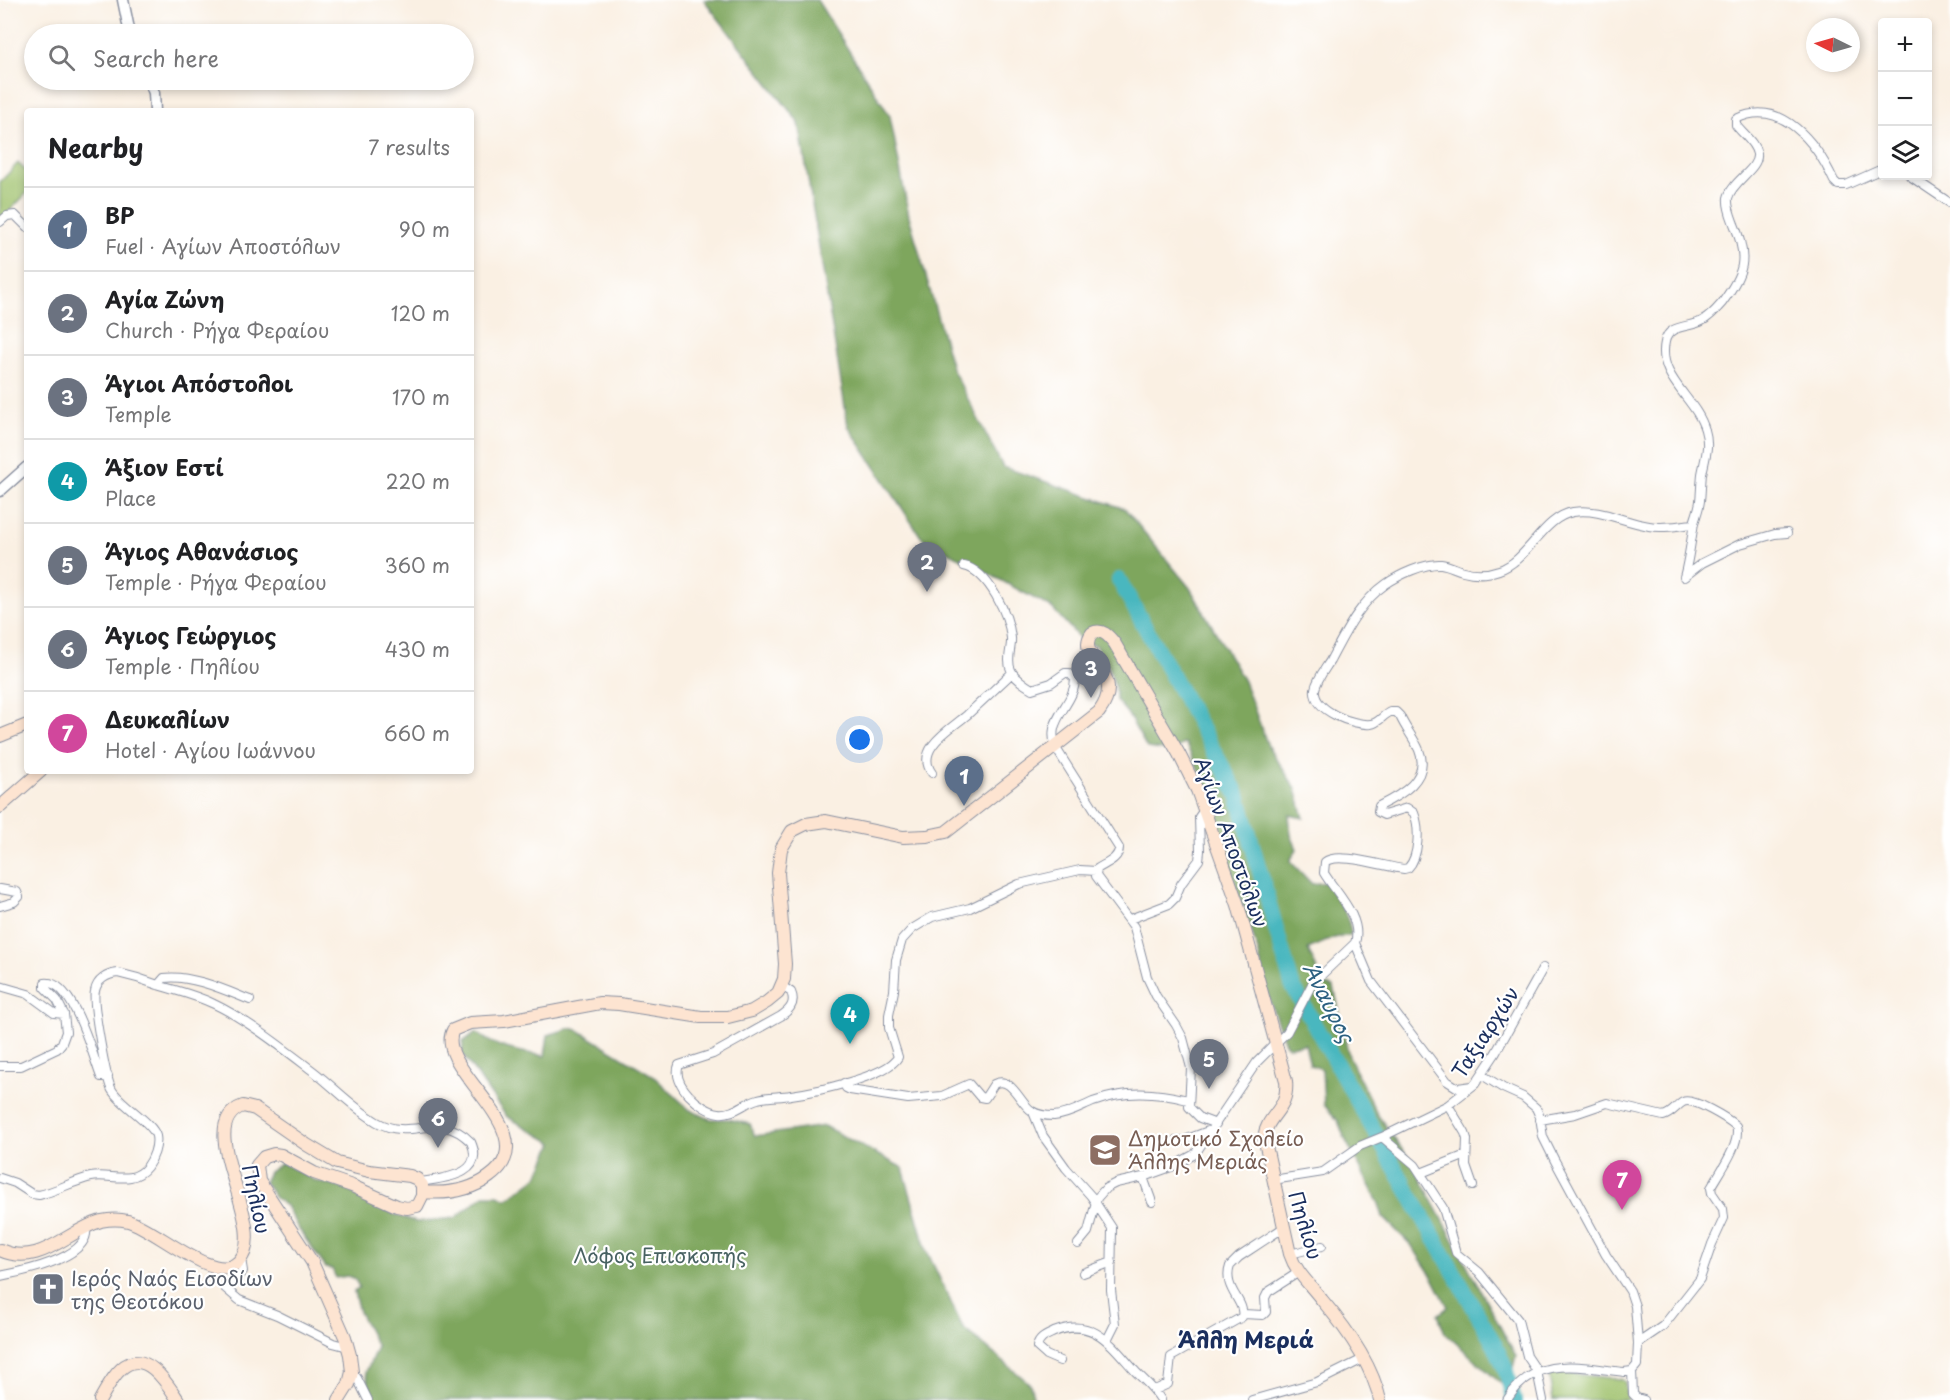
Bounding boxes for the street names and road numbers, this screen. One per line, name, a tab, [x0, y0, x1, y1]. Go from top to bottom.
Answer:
street label: Αγίων Αποστόλων	[1187, 753, 1277, 931]
street label: Ταξιαρχών	[1444, 980, 1526, 1084]
street label: Πηλίου	[235, 1161, 279, 1237]
street label: Πηλίου	[1281, 1187, 1331, 1263]

